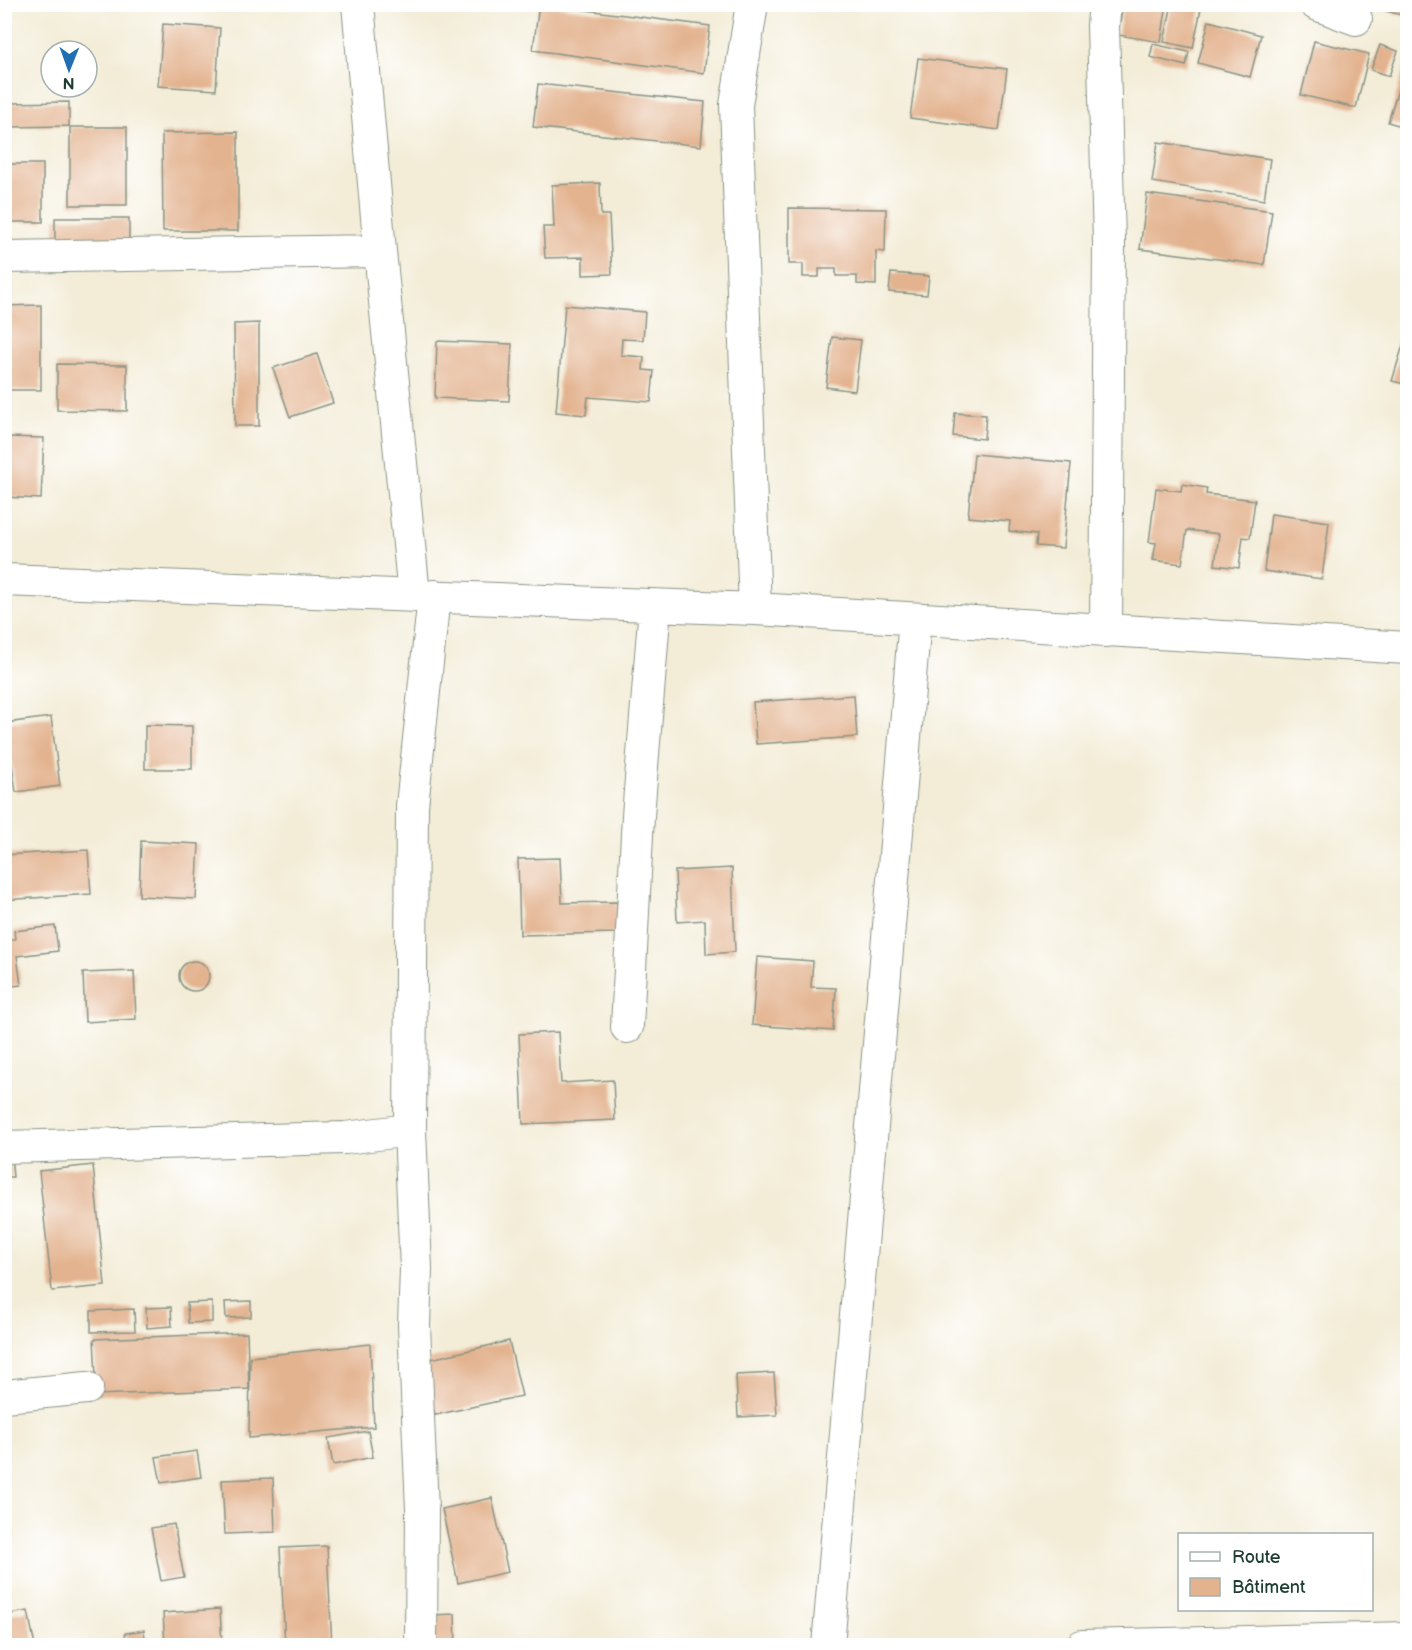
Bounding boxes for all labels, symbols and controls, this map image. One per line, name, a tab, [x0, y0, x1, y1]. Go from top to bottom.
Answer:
north arrow	[39, 39, 99, 99]
text: N	[63, 73, 75, 92]
legend	[1178, 1533, 1373, 1611]
text: Route	[1232, 1547, 1281, 1568]
text: Bâtiment	[1232, 1577, 1306, 1598]

